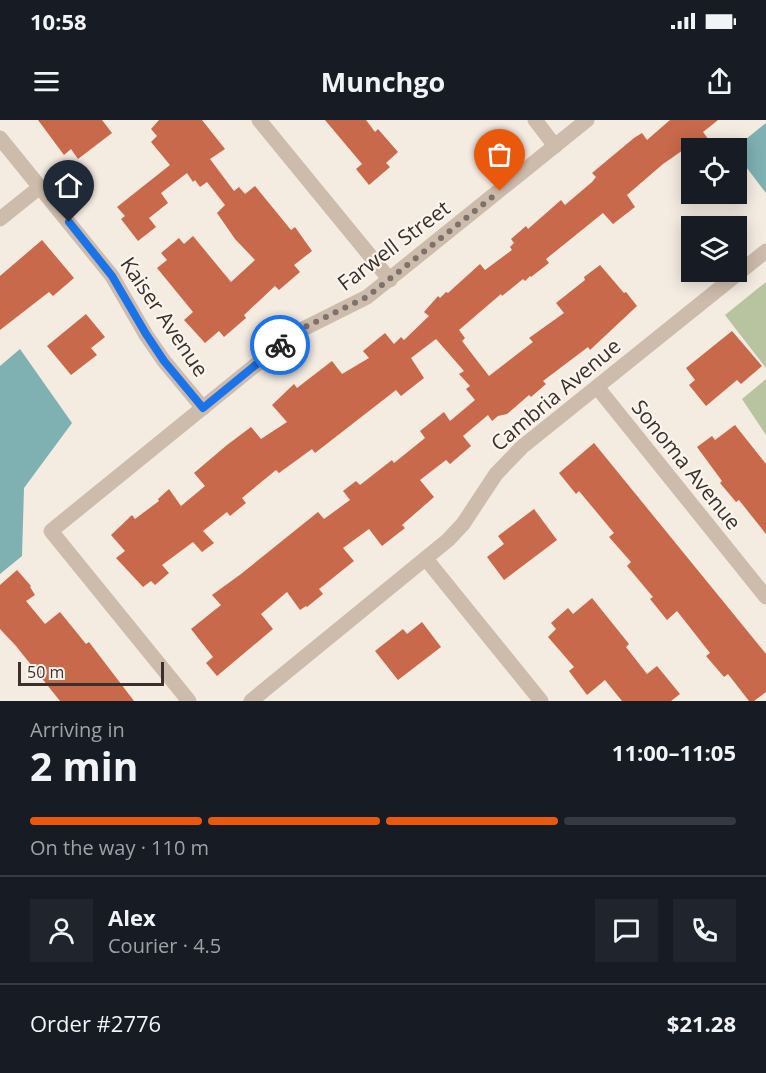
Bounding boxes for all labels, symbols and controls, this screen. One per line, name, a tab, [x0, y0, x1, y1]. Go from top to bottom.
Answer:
text: 10:58	[30, 6, 87, 36]
text: Munchgo	[321, 63, 445, 100]
icon: menu	[30, 65, 63, 98]
icon: share	[703, 65, 736, 98]
pin	[474, 129, 525, 191]
icon: bag	[483, 138, 516, 171]
map controls	[681, 138, 747, 282]
button: locate	[681, 138, 747, 204]
pin	[43, 160, 94, 222]
icon: home	[52, 169, 85, 202]
street label: Farwell Street	[332, 194, 455, 297]
button: layers	[681, 216, 747, 282]
street label: Kaiser Avenue	[114, 251, 215, 382]
courier	[250, 315, 310, 375]
icon: bike	[264, 329, 297, 362]
street label: Cambria Avenue	[485, 332, 626, 457]
street label: Sonoma Avenue	[626, 394, 748, 535]
scale bar	[18, 659, 164, 686]
text: 50 m	[27, 661, 64, 683]
text: Arriving in	[30, 716, 125, 743]
text: 11:00–11:05	[612, 737, 736, 767]
text: 2 min	[30, 739, 138, 792]
text: On the way · 110 m	[30, 834, 209, 861]
button: person	[30, 899, 93, 962]
button: chat	[595, 899, 658, 962]
button: phone	[673, 899, 736, 962]
text: Alex	[108, 902, 156, 932]
text: Courier · 4.5	[108, 932, 221, 959]
text: Order #2776	[30, 1008, 161, 1038]
text: $21.28	[667, 1008, 736, 1038]

